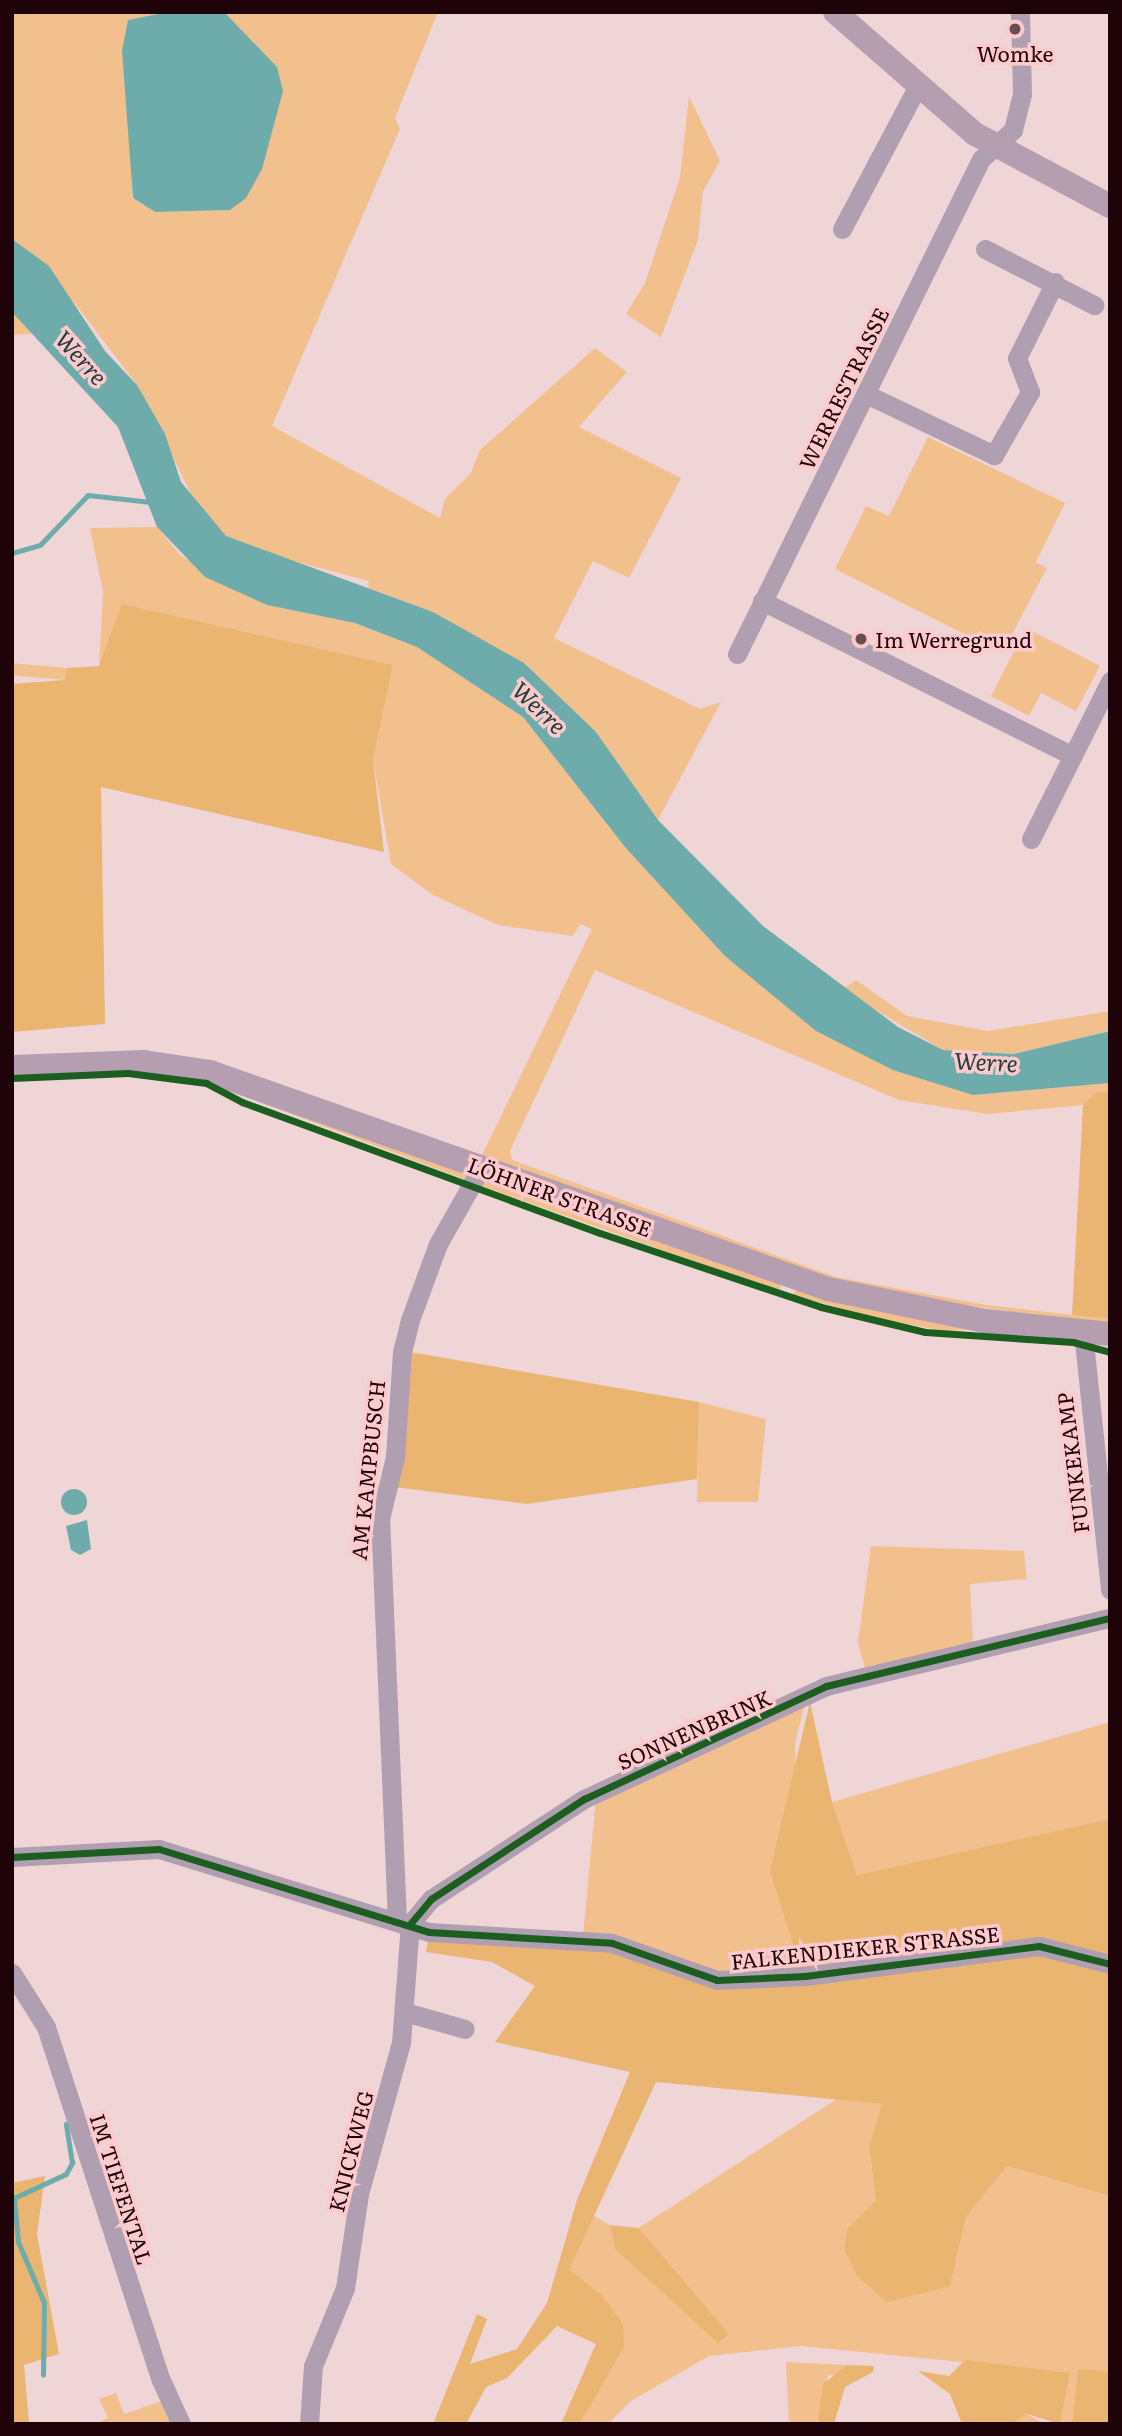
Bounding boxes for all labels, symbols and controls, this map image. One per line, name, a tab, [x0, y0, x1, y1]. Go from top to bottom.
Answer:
marker: Womke	[1007, 21, 1023, 37]
place label: Womke	[977, 40, 1053, 66]
street label: WERRESTRASSE	[793, 303, 893, 473]
water label: Werre	[50, 324, 114, 390]
place label: Im Werregrund	[875, 626, 1032, 652]
marker: Im Werregrund	[853, 631, 869, 647]
water label: Werre	[508, 675, 572, 739]
water label: Werre	[954, 1046, 1018, 1076]
street label: LÖHNER STRASSE	[465, 1151, 655, 1241]
street label: AM KAMPBUSCH	[345, 1379, 389, 1561]
street label: FUNKEKAMP	[1051, 1391, 1093, 1535]
street label: SONNENBRINK	[613, 1684, 775, 1774]
street label: FALKENDIEKER STRASSE	[729, 1920, 1001, 1974]
street label: KNICKWEG	[323, 2088, 377, 2214]
street label: IM TIEFENTAL	[86, 2110, 158, 2268]

